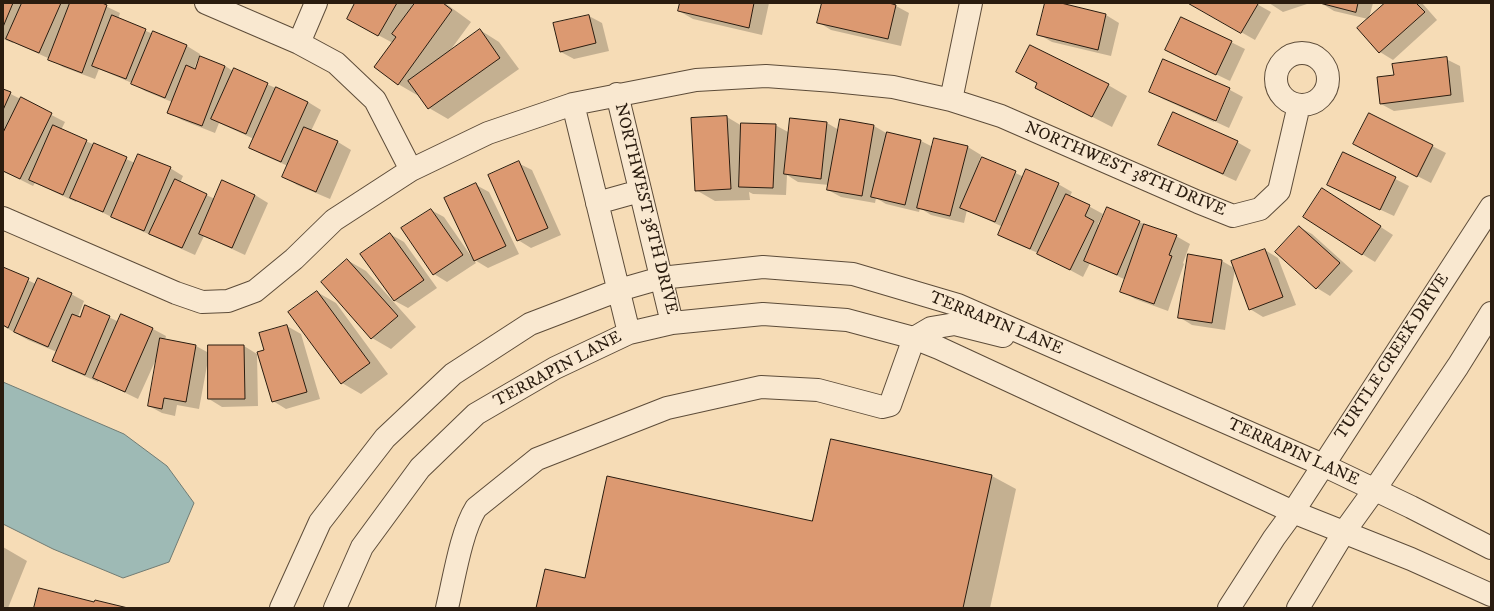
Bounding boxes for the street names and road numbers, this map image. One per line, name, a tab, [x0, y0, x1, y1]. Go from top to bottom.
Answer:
street label: NORTHWEST 38TH DRIVE	[609, 102, 681, 316]
street label: NORTHWEST 38TH DRIVE	[1021, 118, 1229, 222]
street label: TURTLE CREEK DRIVE	[1332, 270, 1454, 444]
street label: TERRAPIN LANE	[926, 288, 1066, 360]
street label: TERRAPIN LANE	[490, 328, 626, 412]
street label: TERRAPIN LANE	[1224, 415, 1362, 491]

